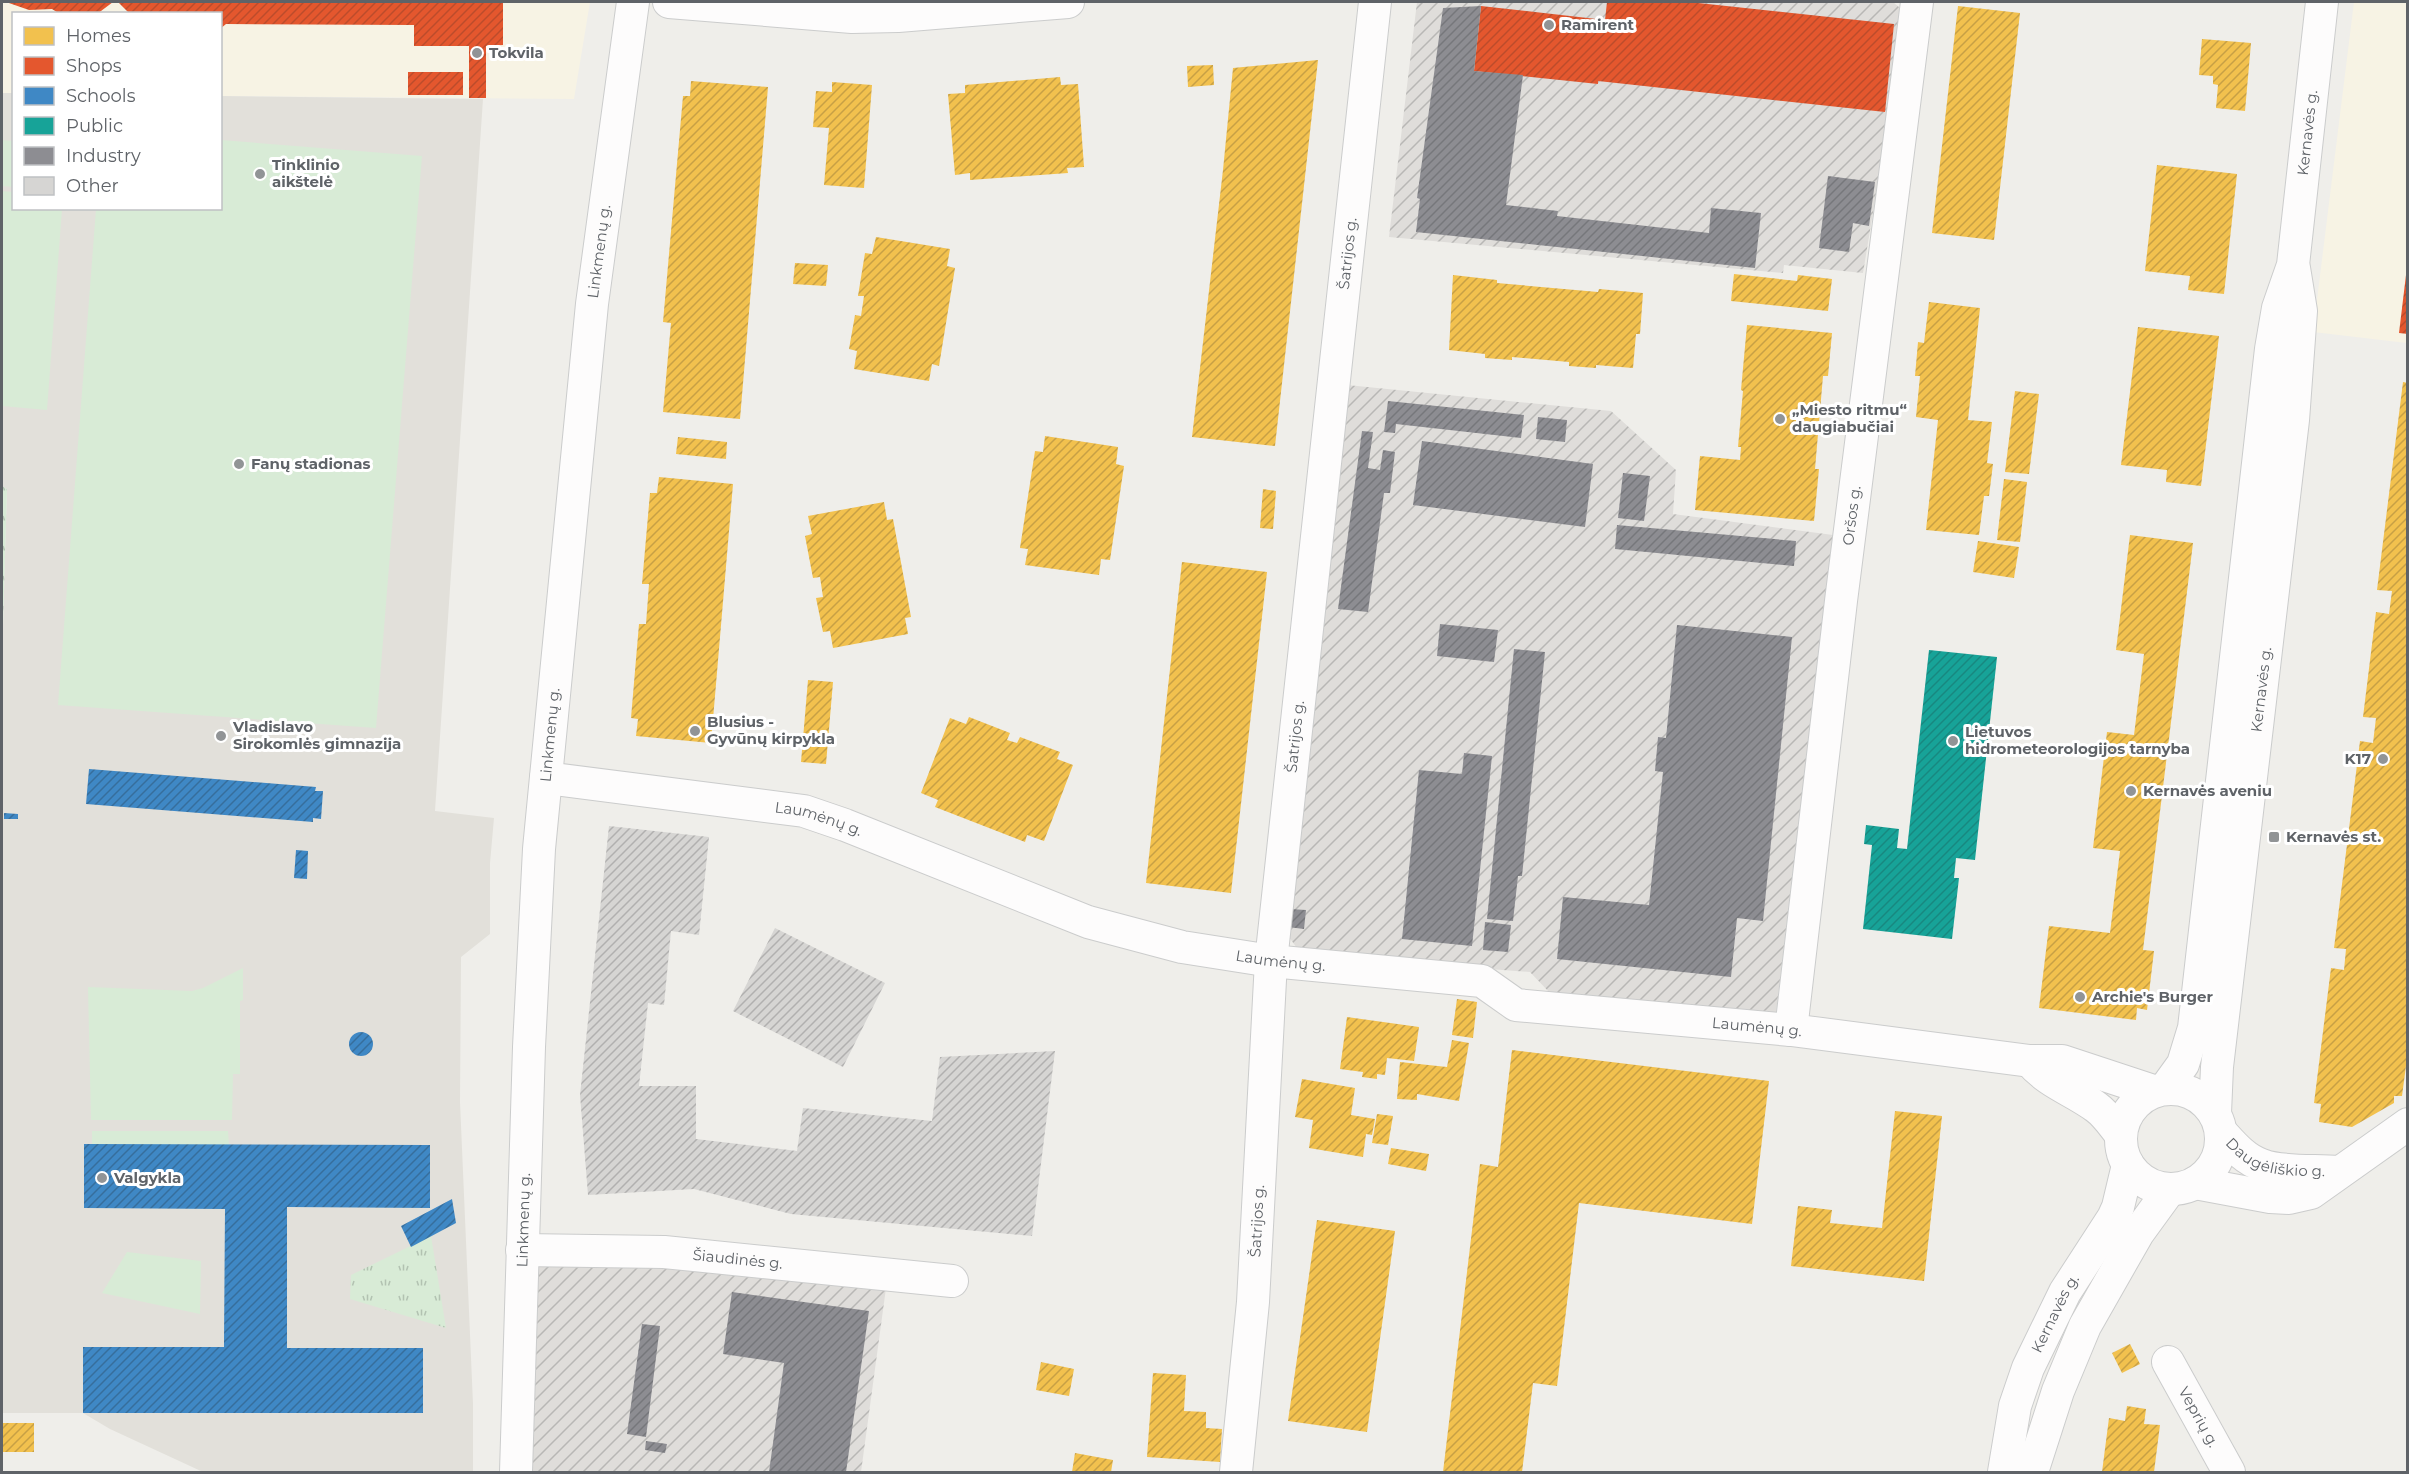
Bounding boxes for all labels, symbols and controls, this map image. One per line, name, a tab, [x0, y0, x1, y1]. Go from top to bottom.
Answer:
legend	[12, 12, 222, 210]
place label: Ramirent	[1561, 15, 1635, 34]
marker: Ramirent	[1542, 18, 1556, 32]
text: Homes	[66, 25, 131, 47]
place label: Tokvila	[489, 43, 544, 62]
marker: Tokvila	[470, 46, 484, 60]
text: Shops	[66, 55, 122, 77]
text: Schools	[66, 85, 136, 107]
street label: Kernavės g.	[2293, 89, 2321, 176]
text: Public	[66, 115, 123, 137]
text: Industry	[66, 145, 141, 167]
place label: Tinklinio aikštelė	[272, 155, 340, 191]
marker: Tinklinio aikštelė	[253, 167, 267, 181]
text: Other	[66, 175, 119, 197]
street label: Linkmenų g.	[583, 203, 614, 300]
street label: Šatrijos g.	[1334, 216, 1361, 290]
place label: „Miesto ritmu“ daugiabučiai	[1792, 400, 1907, 436]
marker: „Miesto ritmu“ daugiabučiai	[1773, 412, 1787, 426]
place label: Fanų stadionas	[251, 454, 370, 473]
marker: Fanų stadionas	[232, 457, 246, 471]
street label: Oršos g.	[1838, 485, 1865, 547]
street label: Kernavės g.	[2246, 646, 2275, 733]
street label: Linkmenų g.	[536, 687, 564, 783]
street label: Šatrijos g.	[1281, 700, 1308, 774]
place label: Blusius - Gyvūnų kirpykla	[707, 712, 835, 748]
place label: Vladislavo Sirokomlės gimnazija	[232, 717, 401, 753]
place label: Lietuvos hidrometeorologijos tarnyba	[1965, 722, 2190, 758]
marker: Blusius - Gyvūnų kirpykla	[688, 724, 702, 738]
marker: Vladislavo Sirokomlės gimnazija	[214, 729, 228, 743]
marker: Lietuvos hidrometeorologijos tarnyba	[1946, 734, 1960, 748]
place label: K17	[2344, 749, 2371, 768]
marker: K17	[2376, 752, 2390, 766]
place label: Kernavės aveniu	[2143, 781, 2272, 800]
marker: Kernavės aveniu	[2124, 784, 2138, 798]
street label: Laumėnų g.	[774, 797, 865, 840]
place label: Kernavės st.	[2286, 827, 2381, 846]
marker: Kernavės st.	[2267, 830, 2281, 844]
street label: Laumėnų g.	[1234, 946, 1326, 975]
place label: Archie's Burger	[2091, 987, 2213, 1006]
marker: Archie's Burger	[2073, 990, 2087, 1004]
street label: Laumėnų g.	[1711, 1013, 1803, 1040]
street label: Daugėliškio g.	[2222, 1133, 2325, 1180]
place label: Valgykla	[113, 1168, 181, 1187]
marker: Valgykla	[95, 1171, 109, 1185]
street label: Linkmenų g.	[512, 1173, 534, 1268]
street label: Šatrijos g.	[1245, 1184, 1268, 1258]
street label: Šiaudinės g.	[692, 1245, 784, 1273]
street label: Kernavės g.	[2027, 1270, 2083, 1356]
street label: Veprių g.	[2175, 1383, 2223, 1450]

